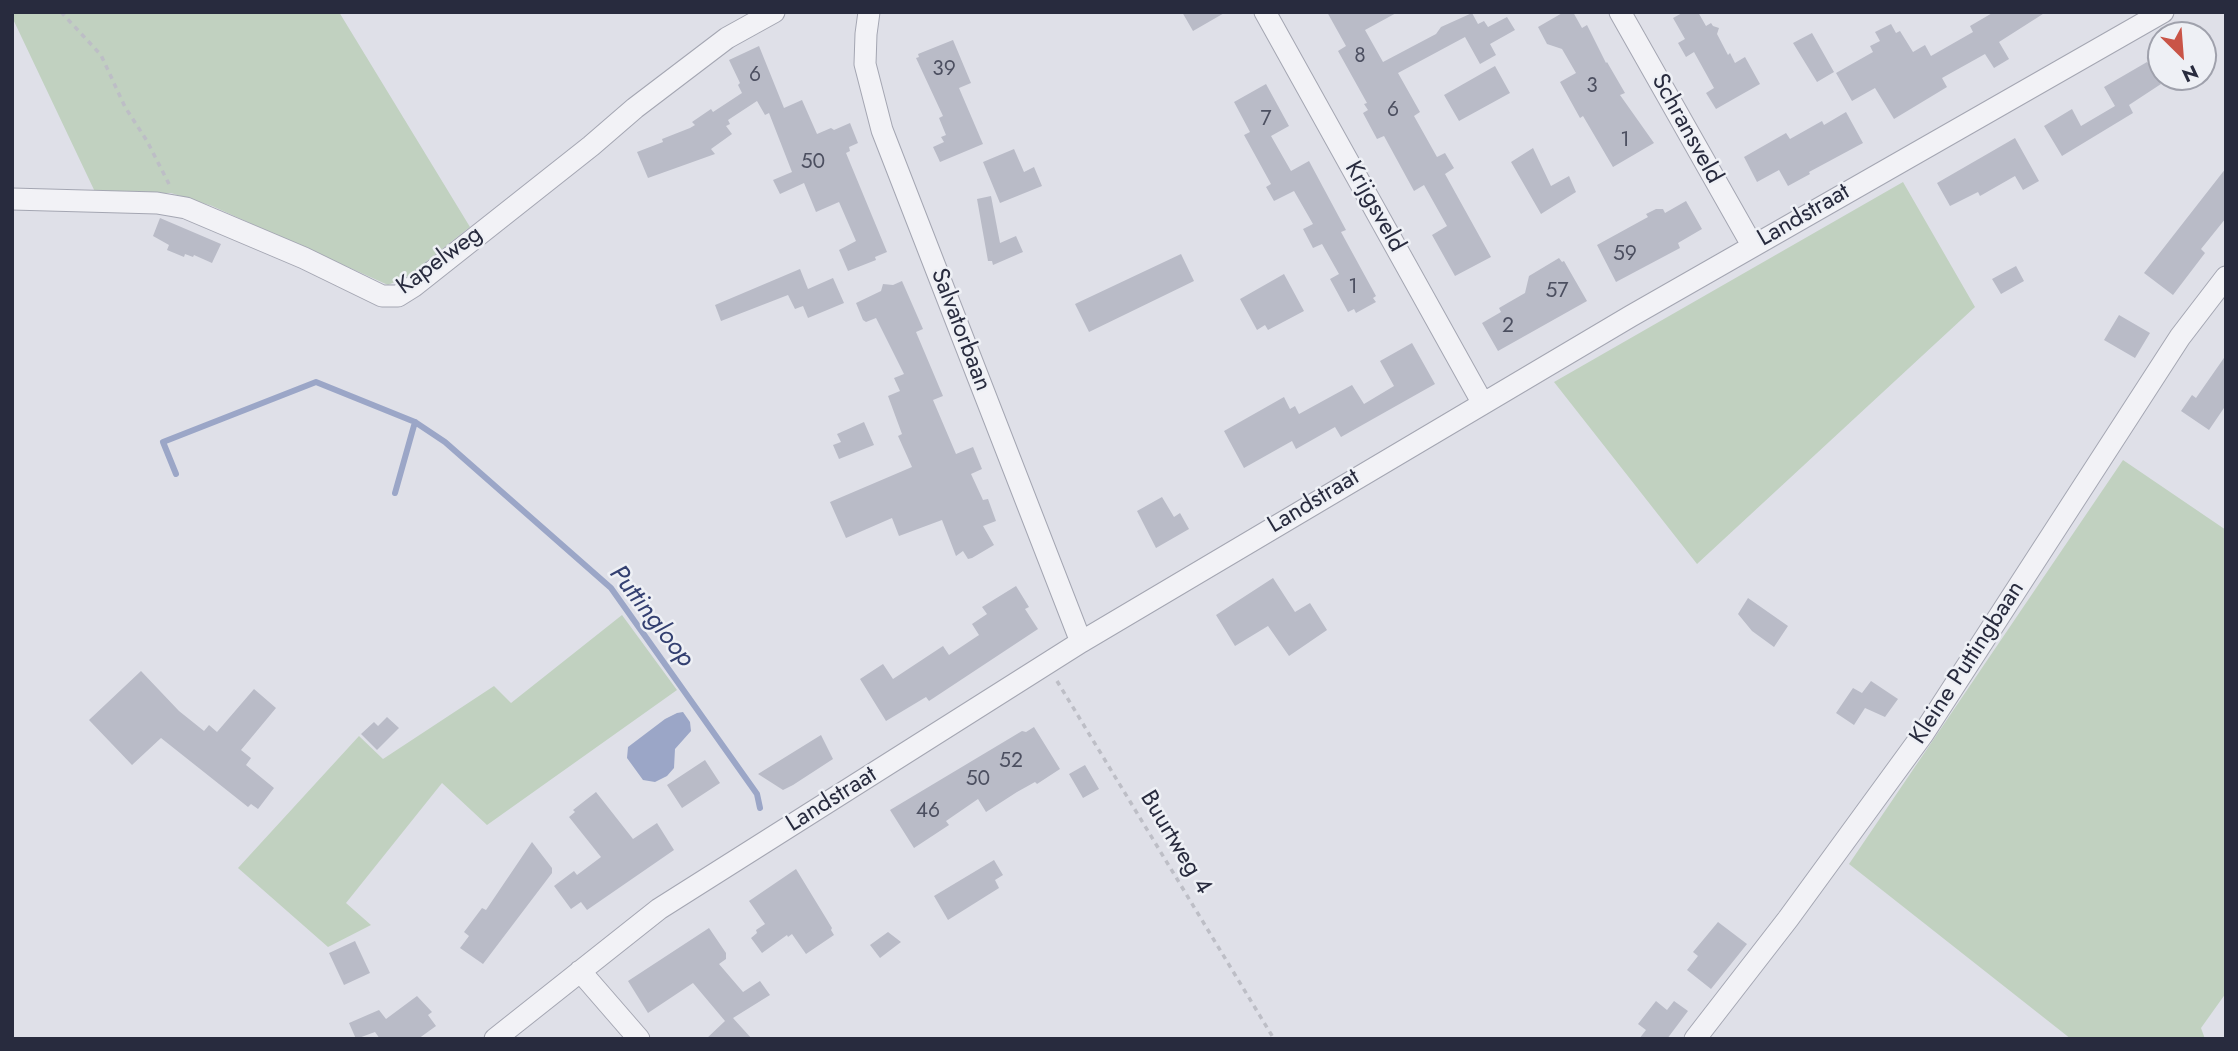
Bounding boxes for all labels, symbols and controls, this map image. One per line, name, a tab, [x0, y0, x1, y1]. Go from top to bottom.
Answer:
north arrow	[2147, 21, 2217, 91]
house number: 8	[1354, 44, 1366, 70]
house number: 39	[932, 57, 956, 83]
text: N	[2178, 58, 2203, 89]
house number: 6	[749, 63, 761, 89]
street label: Schransveld	[1644, 69, 1728, 189]
house number: 3	[1586, 74, 1598, 100]
house number: 6	[1387, 98, 1399, 124]
house number: 7	[1260, 107, 1272, 133]
house number: 1	[1620, 128, 1630, 154]
house number: 50	[801, 150, 825, 176]
street label: Krijgsveld	[1337, 157, 1411, 257]
street label: Landstraat	[1753, 178, 1855, 254]
street label: Kapelweg	[392, 220, 488, 302]
house number: 59	[1613, 242, 1637, 268]
street label: Salvatorbaan	[923, 265, 997, 395]
house number: 1	[1348, 275, 1358, 301]
house number: 57	[1546, 279, 1568, 305]
house number: 2	[1502, 314, 1514, 340]
street label: Landstraat	[1263, 464, 1365, 540]
water label: Puttingloop	[602, 560, 700, 674]
street label: Kleine Puttingbaan	[1905, 576, 2031, 750]
house number: 52	[999, 749, 1023, 775]
street label: Landstraat	[781, 761, 883, 839]
house number: 50	[966, 767, 990, 793]
street label: Buurtweg 4	[1133, 786, 1217, 900]
house number: 46	[916, 799, 940, 825]

